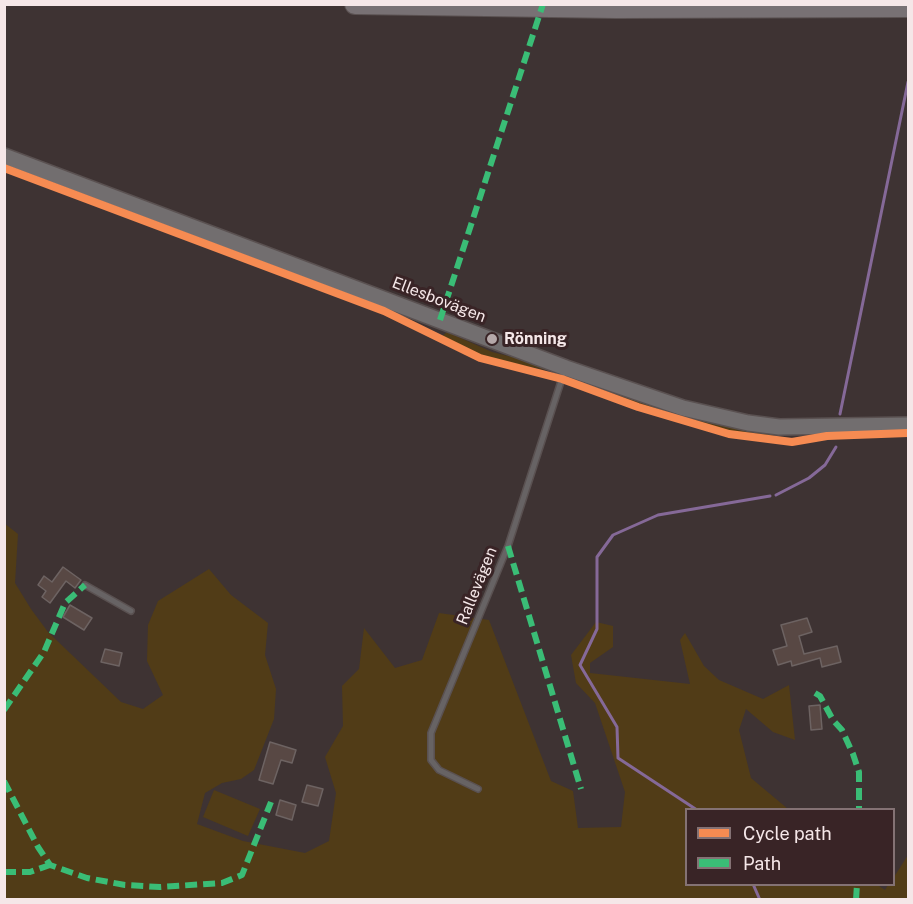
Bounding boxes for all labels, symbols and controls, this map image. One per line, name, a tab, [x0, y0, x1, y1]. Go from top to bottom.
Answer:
street label: Ellesbovägen	[389, 273, 489, 327]
place label: Rönning	[504, 329, 567, 349]
marker: Rönning	[485, 332, 499, 346]
street label: Rallevägen	[453, 544, 501, 628]
legend	[685, 808, 895, 886]
text: Cycle path	[743, 823, 832, 844]
text: Path	[743, 853, 781, 874]

